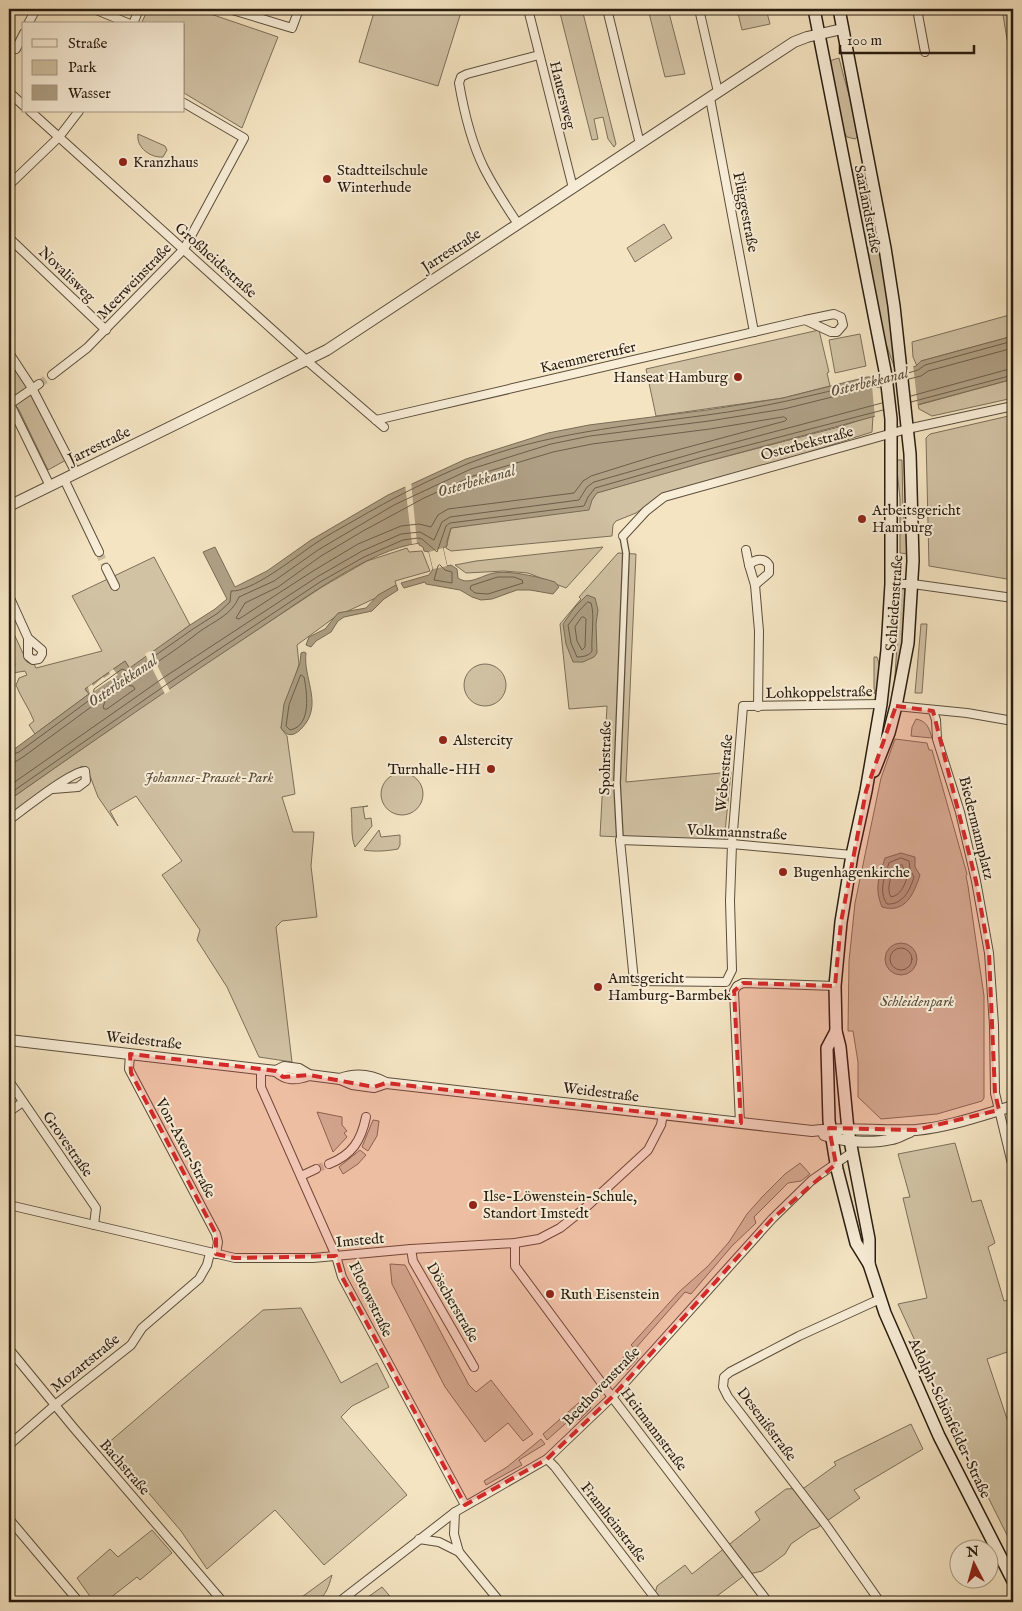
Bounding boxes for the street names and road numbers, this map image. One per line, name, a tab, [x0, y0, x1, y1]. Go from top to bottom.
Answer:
street label: Hauersweg	[545, 59, 580, 132]
street label: Saarlandstraße	[850, 163, 885, 255]
street label: Flüggestraße	[728, 170, 763, 254]
street label: Großheidestraße	[171, 219, 261, 302]
street label: Jarrestraße	[416, 224, 485, 278]
street label: Meerweinstraße	[93, 239, 176, 324]
street label: Novalisweg	[34, 243, 100, 307]
street label: Kaemmererufer	[538, 337, 638, 378]
street label: Jarrestraße	[63, 422, 134, 470]
street label: Osterbekstraße	[759, 422, 856, 465]
street label: Schleidenstraße	[882, 554, 907, 652]
street label: Lohkoppelstraße	[765, 682, 873, 703]
street label: Spohrstraße	[595, 721, 616, 795]
street label: Weberstraße	[712, 733, 737, 813]
street label: Biedermannplatz	[954, 774, 999, 882]
street label: Volkmannstraße	[685, 820, 788, 845]
street label: Weidestraße	[105, 1027, 183, 1054]
street label: Weidestraße	[562, 1078, 640, 1107]
street label: Von-Axen-Straße	[151, 1094, 220, 1202]
street label: Grovestraße	[38, 1108, 97, 1181]
street label: Imstedt	[335, 1229, 385, 1252]
street label: Flotowstraße	[344, 1258, 397, 1340]
street label: Döscherstraße	[422, 1259, 483, 1346]
street label: Mozartstraße	[47, 1330, 124, 1397]
street label: Adolph-Schönfelder-Straße	[904, 1334, 995, 1501]
street label: Beethovenstraße	[559, 1343, 644, 1430]
street label: Desenißstraße	[733, 1383, 801, 1465]
street label: Heitmannstraße	[616, 1384, 691, 1475]
street label: Bachstraße	[95, 1435, 154, 1499]
street label: Framheinstraße	[576, 1478, 651, 1566]

